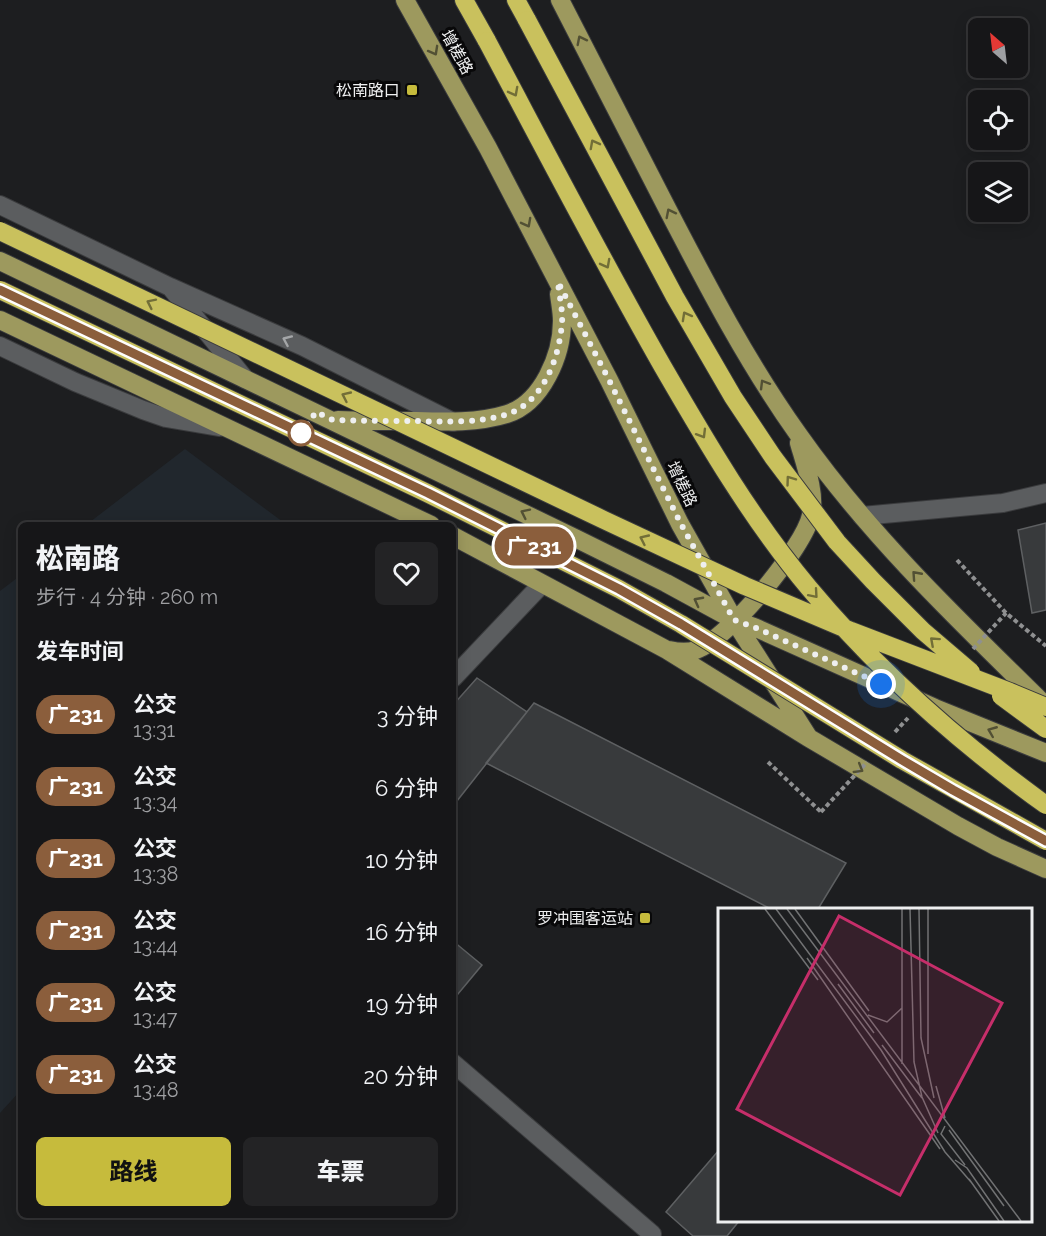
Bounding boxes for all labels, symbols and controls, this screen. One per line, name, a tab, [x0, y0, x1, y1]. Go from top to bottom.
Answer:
north arrow	[968, 18, 1028, 78]
map controls	[968, 18, 1028, 222]
street label: 增槎路	[437, 26, 477, 78]
one-way arrow	[577, 36, 588, 46]
one-way arrow	[427, 45, 438, 55]
place label: 松南路口	[336, 81, 400, 100]
marker: 松南路口	[405, 83, 419, 97]
one-way arrow	[507, 86, 518, 97]
button: locate	[968, 90, 1028, 150]
one-way arrow	[589, 139, 601, 150]
button: layers	[968, 162, 1028, 222]
one-way arrow	[666, 209, 677, 220]
one-way arrow	[519, 216, 531, 227]
one-way arrow	[599, 258, 610, 268]
one-way arrow	[147, 299, 158, 310]
one-way arrow	[682, 312, 693, 322]
one-way arrow	[283, 335, 294, 347]
one-way arrow	[760, 380, 772, 390]
one-way arrow	[342, 391, 353, 403]
unlabelled marker	[288, 420, 314, 446]
one-way arrow	[695, 428, 707, 438]
street label: 增槎路	[663, 458, 701, 510]
one-way arrow	[786, 476, 797, 487]
one-way arrow	[520, 509, 531, 520]
line badge: 广231	[492, 526, 576, 566]
text: 广231	[507, 534, 561, 559]
one-way arrow	[639, 534, 650, 546]
text: 松南路	[36, 542, 120, 575]
button: heart	[375, 542, 438, 605]
one-way arrow	[912, 572, 923, 582]
text: 步行 · 4 分钟 · 260 m	[36, 585, 218, 609]
one-way arrow	[807, 587, 818, 598]
one-way arrow	[694, 597, 705, 608]
one-way arrow	[930, 637, 941, 648]
text: 发车时间	[36, 638, 124, 664]
your location	[866, 669, 896, 699]
text: 公交	[133, 691, 177, 717]
text: 广231	[48, 702, 103, 727]
text: 3 分钟	[377, 703, 438, 729]
text: 13:31	[133, 718, 175, 742]
one-way arrow	[987, 726, 998, 738]
one-way arrow	[853, 761, 863, 773]
text: 公交	[133, 763, 177, 789]
text: 广231	[48, 774, 103, 799]
text: 6 分钟	[375, 775, 438, 801]
text: 13:34	[133, 790, 178, 814]
text: 公交	[133, 835, 177, 861]
text: 广231	[48, 846, 103, 871]
text: 10 分钟	[366, 847, 438, 873]
text: 13:38	[133, 862, 178, 886]
text: 公交	[133, 907, 177, 933]
inset map	[718, 908, 1031, 1221]
place label: 罗冲围客运站	[537, 909, 633, 928]
marker: 罗冲围客运站	[638, 911, 652, 925]
text: 广231	[48, 918, 103, 943]
text: 16 分钟	[366, 919, 438, 945]
text: 13:44	[133, 934, 178, 958]
text: 公交	[133, 979, 177, 1005]
text: 广231	[48, 990, 103, 1015]
text: 19 分钟	[366, 991, 438, 1017]
text: 13:47	[133, 1006, 177, 1030]
text: 公交	[133, 1051, 177, 1077]
text: 广231	[48, 1062, 103, 1087]
text: 20 分钟	[363, 1063, 438, 1089]
text: 13:48	[133, 1078, 179, 1102]
button: 路线	[36, 1137, 231, 1206]
button: 车票	[243, 1137, 438, 1206]

